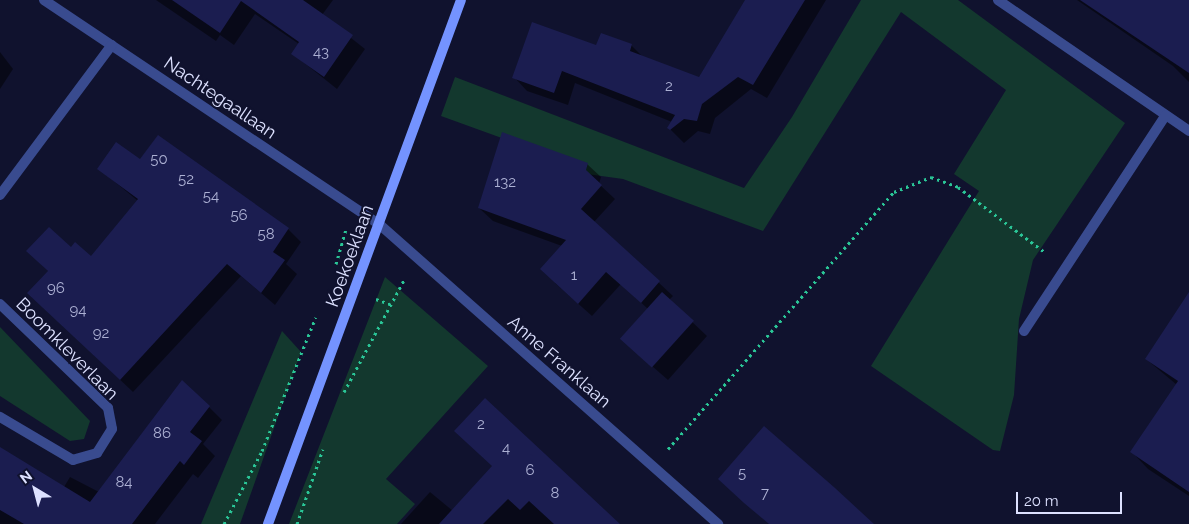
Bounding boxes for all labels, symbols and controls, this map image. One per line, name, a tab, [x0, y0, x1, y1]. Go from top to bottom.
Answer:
house number: 43	[313, 44, 329, 62]
street label: Nachtegaallaan	[160, 52, 280, 144]
house number: 2	[665, 78, 673, 96]
house number: 50	[150, 151, 168, 169]
house number: 52	[178, 171, 194, 189]
house number: 132	[494, 174, 516, 192]
house number: 54	[203, 188, 219, 206]
street label: Koekoeklaan	[322, 202, 378, 310]
house number: 56	[230, 207, 248, 225]
house number: 58	[257, 226, 275, 244]
house number: 1	[571, 267, 577, 285]
house number: 96	[47, 280, 65, 298]
street label: Boomkleverlaan	[11, 293, 123, 405]
house number: 94	[70, 302, 86, 320]
street label: Anne Franklaan	[503, 311, 615, 413]
house number: 92	[93, 325, 109, 343]
house number: 2	[477, 416, 485, 434]
house number: 86	[153, 425, 171, 443]
house number: 4	[502, 440, 510, 458]
house number: 6	[525, 462, 535, 480]
north arrow	[10, 464, 60, 514]
house number: 5	[738, 465, 746, 483]
text: N	[17, 467, 35, 487]
house number: 84	[115, 474, 133, 492]
scale bar	[1019, 482, 1125, 514]
house number: 8	[551, 485, 559, 503]
house number: 7	[761, 485, 769, 503]
text: 20 m	[1024, 492, 1059, 510]

